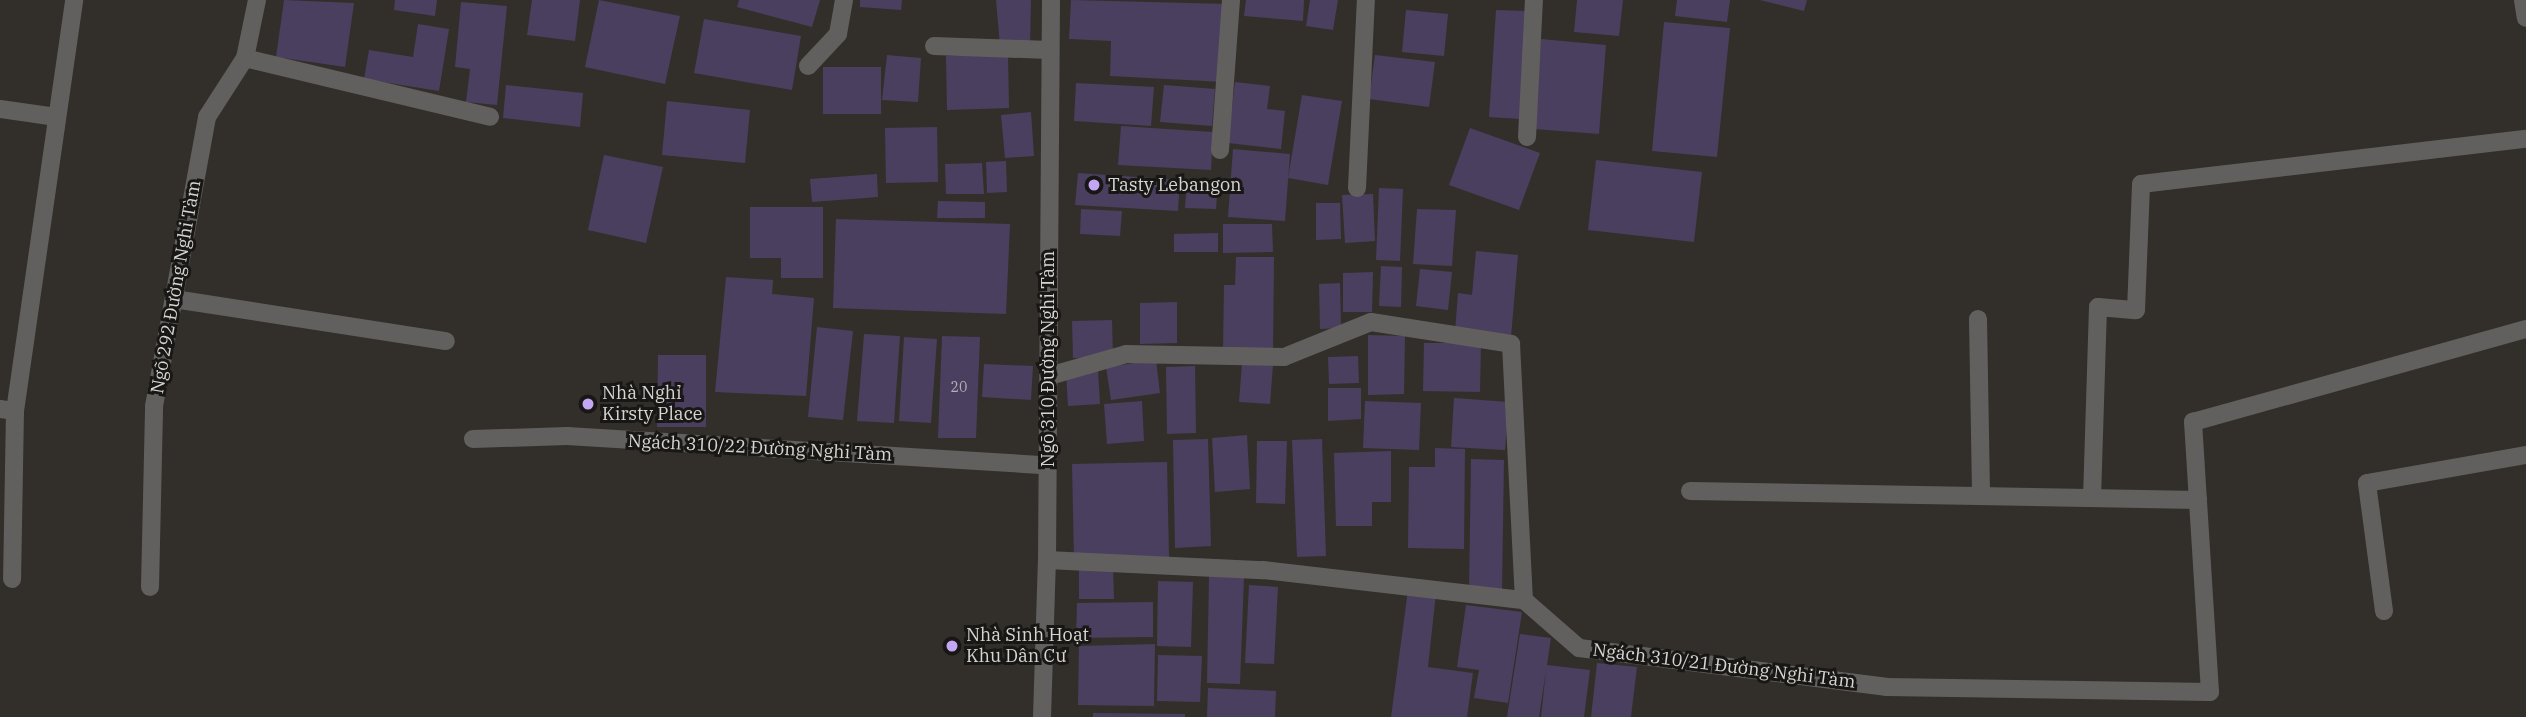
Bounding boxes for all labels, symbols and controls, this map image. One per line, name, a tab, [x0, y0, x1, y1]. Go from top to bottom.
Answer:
place label: Tasty Lebangon	[1108, 174, 1242, 196]
marker: Tasty Lebangon	[1086, 177, 1102, 193]
street label: Ngõ 292 Đường Nghi Tàm	[147, 179, 205, 395]
street label: Ngõ 310 Đường Nghi Tàm	[1037, 251, 1059, 467]
house number: 20	[951, 379, 967, 395]
place label: Nhà Nghỉ Kirsty Place	[602, 383, 702, 426]
marker: Nhà Nghỉ Kirsty Place	[580, 396, 596, 412]
street label: Ngách 310/22 Đường Nghi Tàm	[627, 430, 893, 466]
place label: Nhà Sinh Hoạt Khu Dân Cư	[966, 625, 1089, 668]
marker: Nhà Sinh Hoạt Khu Dân Cư	[944, 638, 960, 654]
street label: Ngách 310/21 Đường Nghi Tàm	[1591, 639, 1857, 693]

